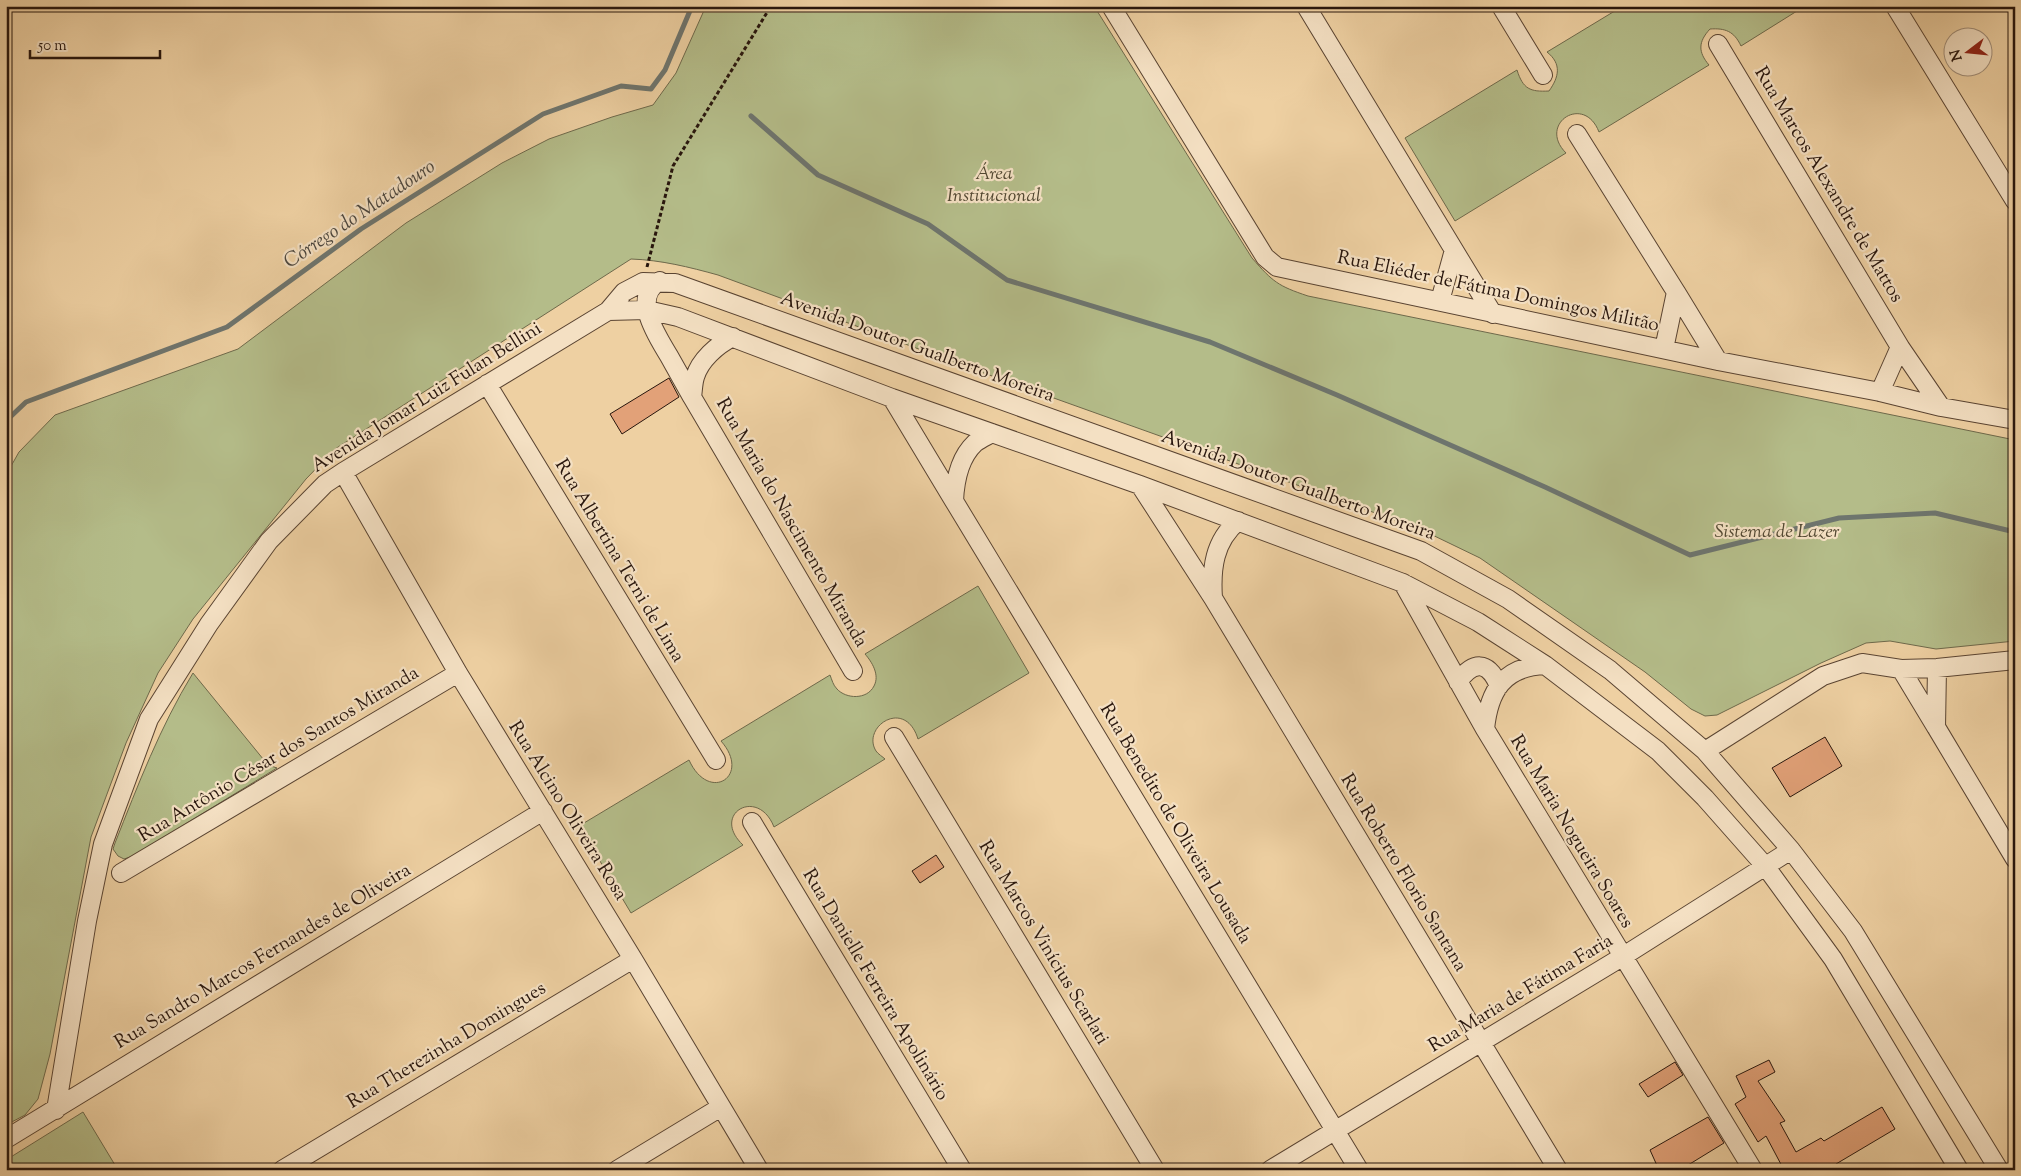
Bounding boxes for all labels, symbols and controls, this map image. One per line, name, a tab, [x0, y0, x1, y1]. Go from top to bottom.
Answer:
scale bar	[30, 28, 160, 60]
north arrow	[1944, 28, 1994, 78]
text: 50 m	[37, 36, 67, 57]
text: N	[1946, 47, 1969, 63]
street label: Rua Marcos Alexandre de Mattos	[1747, 62, 1909, 308]
water label: Córrego do Matadouro	[278, 153, 442, 277]
park label: Área Institucional	[947, 161, 1041, 210]
street label: Rua Eliéder de Fátima Domingos Militão	[1335, 245, 1661, 339]
street label: Avenida Doutor Gualberto Moreira	[776, 286, 1058, 410]
street label: Avenida Jomar Luiz Fulan Bellini	[307, 316, 547, 480]
street label: Rua Maria do Nascimento Miranda	[708, 393, 874, 653]
street label: Avenida Doutor Gualberto Moreira	[1157, 424, 1439, 548]
street label: Rua Albertina Terni de Lima	[547, 454, 691, 668]
park label: Sistema de Lazer	[1714, 519, 1840, 546]
street label: Rua Antônio César dos Santos Miranda	[134, 660, 425, 850]
street label: Rua Benedito de Oliveira Lousada	[1092, 699, 1258, 950]
street label: Rua Alcino Oliveira Rosa	[501, 716, 633, 906]
street label: Rua Maria Nogueira Soares	[1502, 730, 1640, 934]
street label: Rua Roberto Florio Santana	[1333, 769, 1473, 977]
street label: Rua Marcos Vinícius Scarlati	[971, 836, 1115, 1050]
street label: Rua Sandro Marcos Fernandes de Oliveira	[110, 857, 417, 1057]
street label: Rua Danielle Ferreira Apolinário	[795, 864, 955, 1106]
street label: Rua Maria de Fátima Faria	[1424, 928, 1619, 1060]
street label: Rua Therezinha Domingues	[342, 976, 552, 1116]

